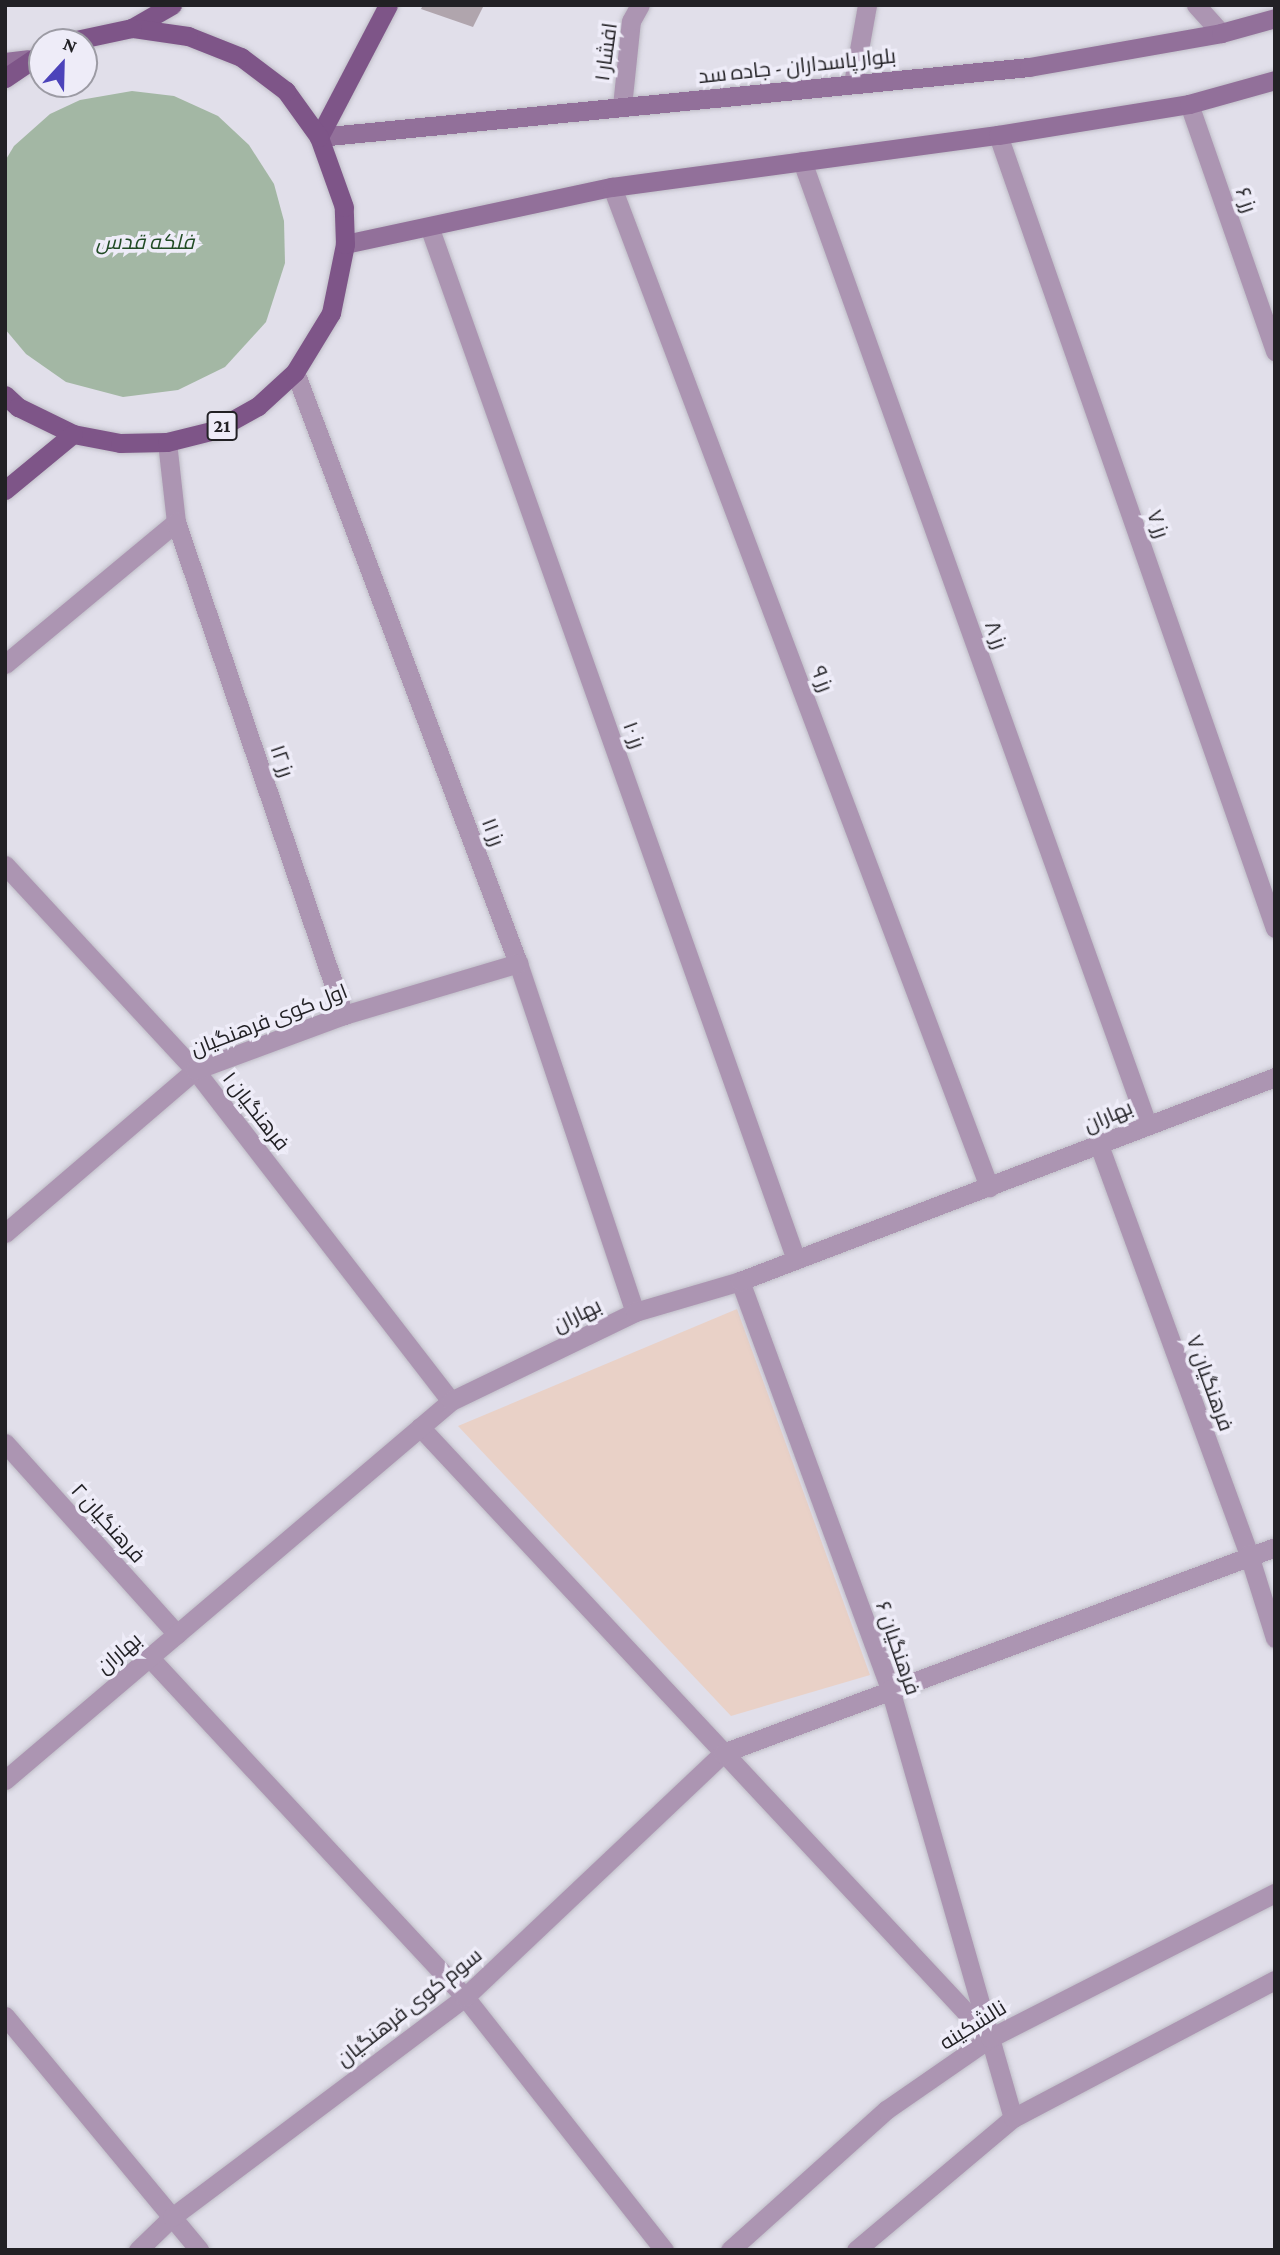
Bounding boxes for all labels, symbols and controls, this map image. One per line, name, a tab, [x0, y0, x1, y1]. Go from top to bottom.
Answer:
street label: افشار ۱	[589, 21, 623, 83]
north arrow	[28, 28, 98, 98]
text: N	[60, 33, 80, 57]
street label: بلوار پاسداران - جاده سد	[697, 43, 897, 89]
street label: رز ۶	[1230, 184, 1262, 216]
park label: فلکه قدس	[96, 229, 194, 255]
road number: 21	[206, 410, 238, 442]
street label: رز ۷	[1142, 507, 1174, 541]
street label: رز ۸	[979, 617, 1013, 653]
street label: رز ۹	[806, 662, 838, 696]
street label: رز ۱۰	[618, 718, 650, 752]
street label: رز ۱۲	[265, 742, 299, 780]
street label: رز ۱۱	[476, 814, 510, 850]
street label: اول کوی فرهنگیان	[187, 978, 351, 1062]
street label: فرهنگیان ۱	[217, 1066, 295, 1156]
street label: بهاران	[1080, 1094, 1136, 1138]
street label: بهاران	[549, 1293, 605, 1337]
street label: فرهنگیان ۷	[1181, 1332, 1239, 1434]
street label: فرهنگیان ۲	[66, 1478, 150, 1568]
street label: فرهنگیان ۶	[870, 1598, 926, 1698]
street label: بهاران	[91, 1627, 147, 1679]
street label: سوم کوی فرهنگیان	[331, 1942, 487, 2072]
street label: نالشکینه	[935, 1995, 1011, 2055]

